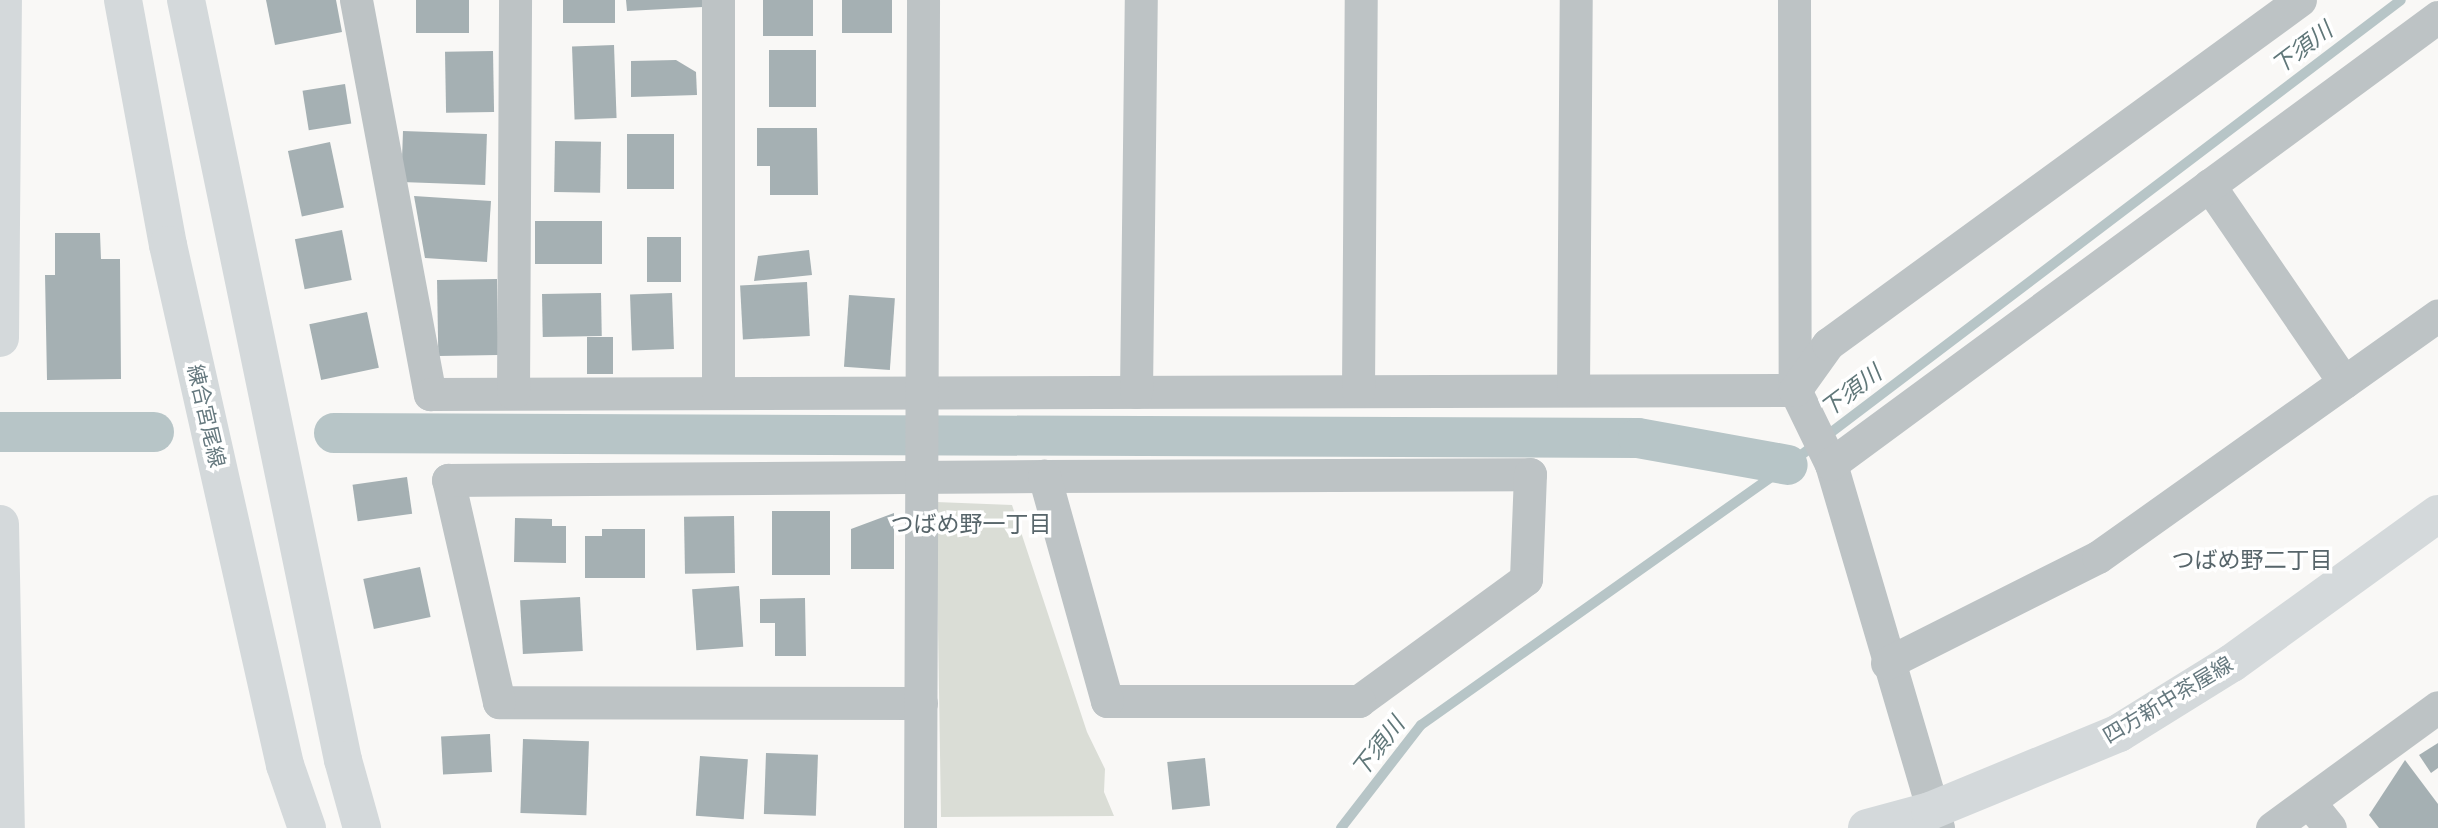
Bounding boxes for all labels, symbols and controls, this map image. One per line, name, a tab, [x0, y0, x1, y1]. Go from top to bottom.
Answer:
water label: 下須川	[2266, 16, 2338, 80]
water label: 下須川	[1815, 359, 1887, 423]
street label: 練合宮尾線	[182, 362, 230, 470]
district label: つばめ野一丁目	[891, 510, 1051, 538]
district label: つばめ野二丁目	[2172, 546, 2332, 574]
street label: 四方新中茶屋線	[2099, 651, 2237, 749]
water label: 下須川	[1346, 711, 1410, 783]

